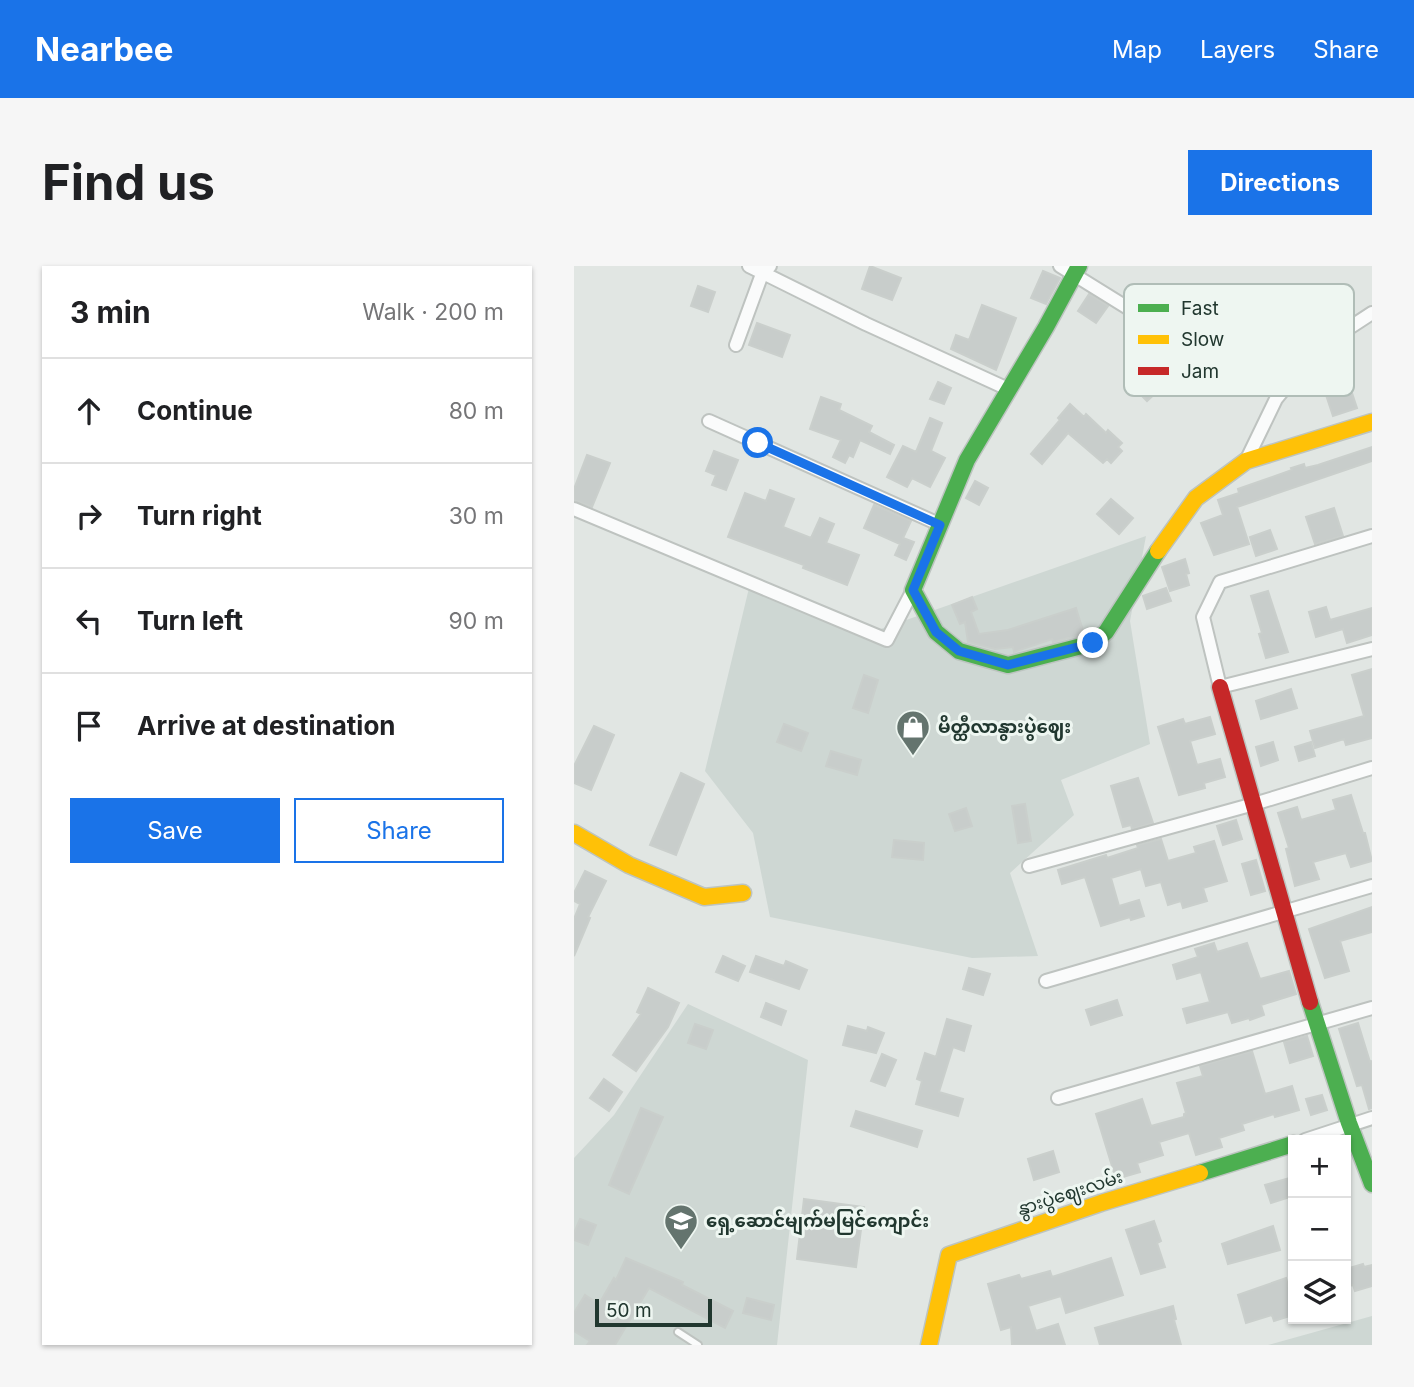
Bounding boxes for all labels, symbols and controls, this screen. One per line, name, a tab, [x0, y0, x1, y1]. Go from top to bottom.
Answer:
text: Nearbee	[35, 29, 173, 69]
text: Map	[1112, 35, 1162, 64]
text: Layers	[1200, 35, 1275, 64]
text: Share	[1313, 35, 1379, 64]
button: Directions	[1188, 150, 1372, 215]
text: Find us	[42, 153, 215, 212]
legend	[1124, 284, 1354, 396]
text: 3 min	[70, 294, 151, 330]
text: Fast	[1181, 297, 1219, 320]
text: Walk · 200 m	[362, 298, 504, 326]
text: Slow	[1181, 328, 1224, 351]
text: Jam	[1181, 360, 1219, 383]
icon: ahead	[70, 392, 108, 430]
text: Continue	[137, 395, 253, 426]
text: 80 m	[449, 397, 504, 425]
route start	[742, 427, 773, 458]
icon: right	[70, 497, 108, 535]
text: Turn right	[137, 500, 262, 531]
text: 30 m	[449, 502, 504, 530]
icon: left	[70, 602, 108, 640]
text: Turn left	[137, 605, 243, 636]
text: 90 m	[449, 607, 504, 635]
route end	[1077, 627, 1108, 658]
icon: arrive	[70, 707, 108, 745]
shop icon: မိတ္ထီလာနွားပွဲဈေး	[894, 708, 932, 757]
text: Arrive at destination	[137, 710, 396, 741]
place label: မိတ္ထီလာနွားပွဲဈေး	[938, 715, 1071, 741]
button: Save	[70, 798, 280, 863]
button: Share	[294, 798, 504, 863]
map controls	[1288, 1135, 1351, 1324]
button: +	[1288, 1135, 1351, 1198]
street label: နွားပွဲဈေးလမ်း	[1014, 1164, 1127, 1224]
button: −	[1288, 1198, 1351, 1261]
school or university icon: ရှေ့ဆောင်မျက်မမြင်ကျောင်း	[662, 1202, 700, 1251]
place label: ရှေ့ဆောင်မျက်မမြင်ကျောင်း	[706, 1209, 929, 1236]
button: layers	[1288, 1261, 1351, 1324]
scale bar	[595, 1296, 712, 1328]
text: 50 m	[606, 1299, 652, 1322]

